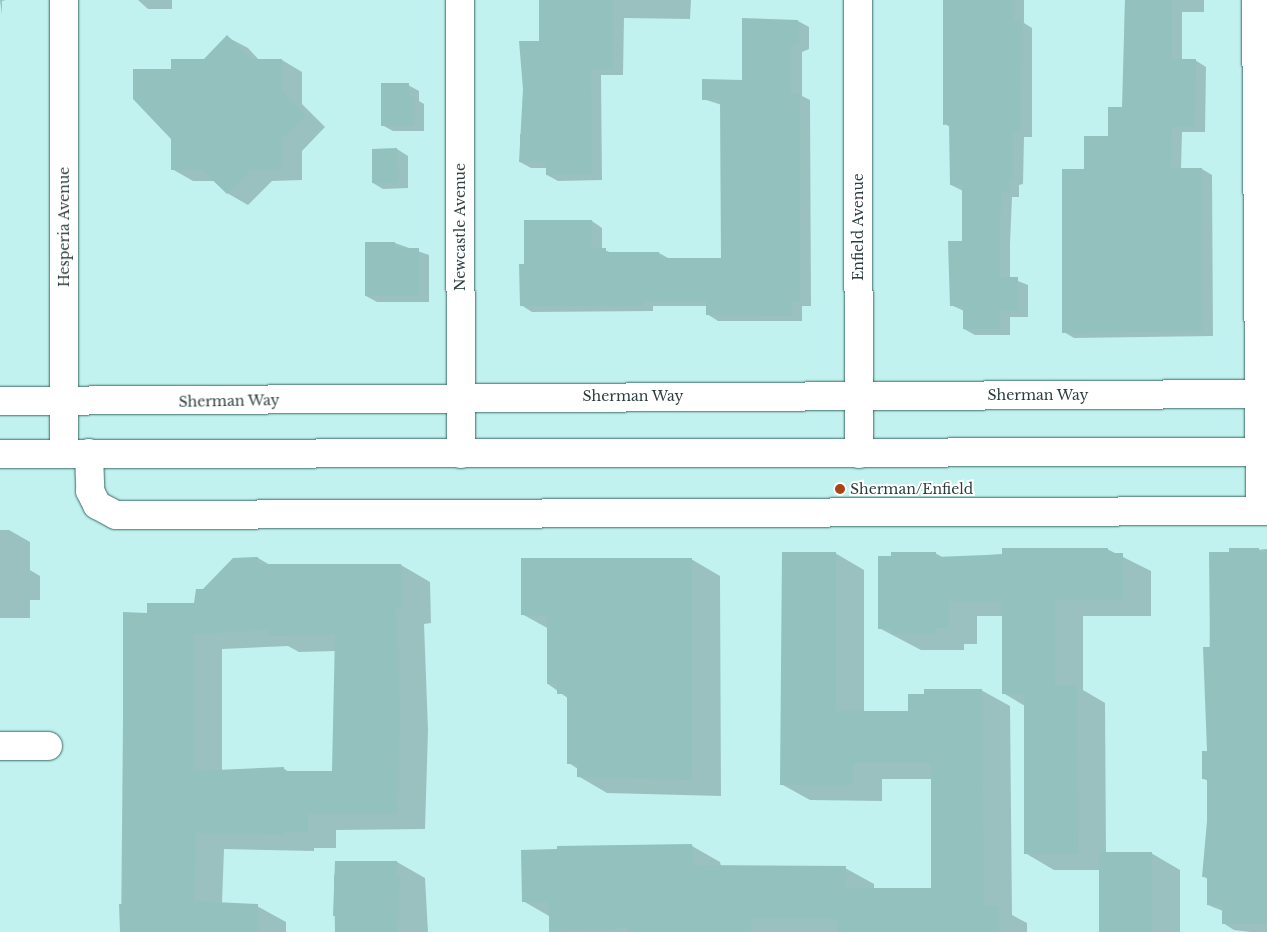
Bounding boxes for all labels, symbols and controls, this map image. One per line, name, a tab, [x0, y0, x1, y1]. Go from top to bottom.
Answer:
street label: Newcastle Avenue	[452, 163, 468, 291]
street label: Hesperia Avenue	[56, 166, 72, 288]
street label: Enfield Avenue	[850, 173, 866, 281]
street label: Sherman Way	[987, 387, 1089, 403]
street label: Sherman Way	[582, 388, 684, 404]
street label: Sherman Way	[178, 392, 280, 410]
place label: Sherman/Enfield	[850, 481, 973, 497]
marker: Sherman/Enfield	[834, 483, 846, 495]

